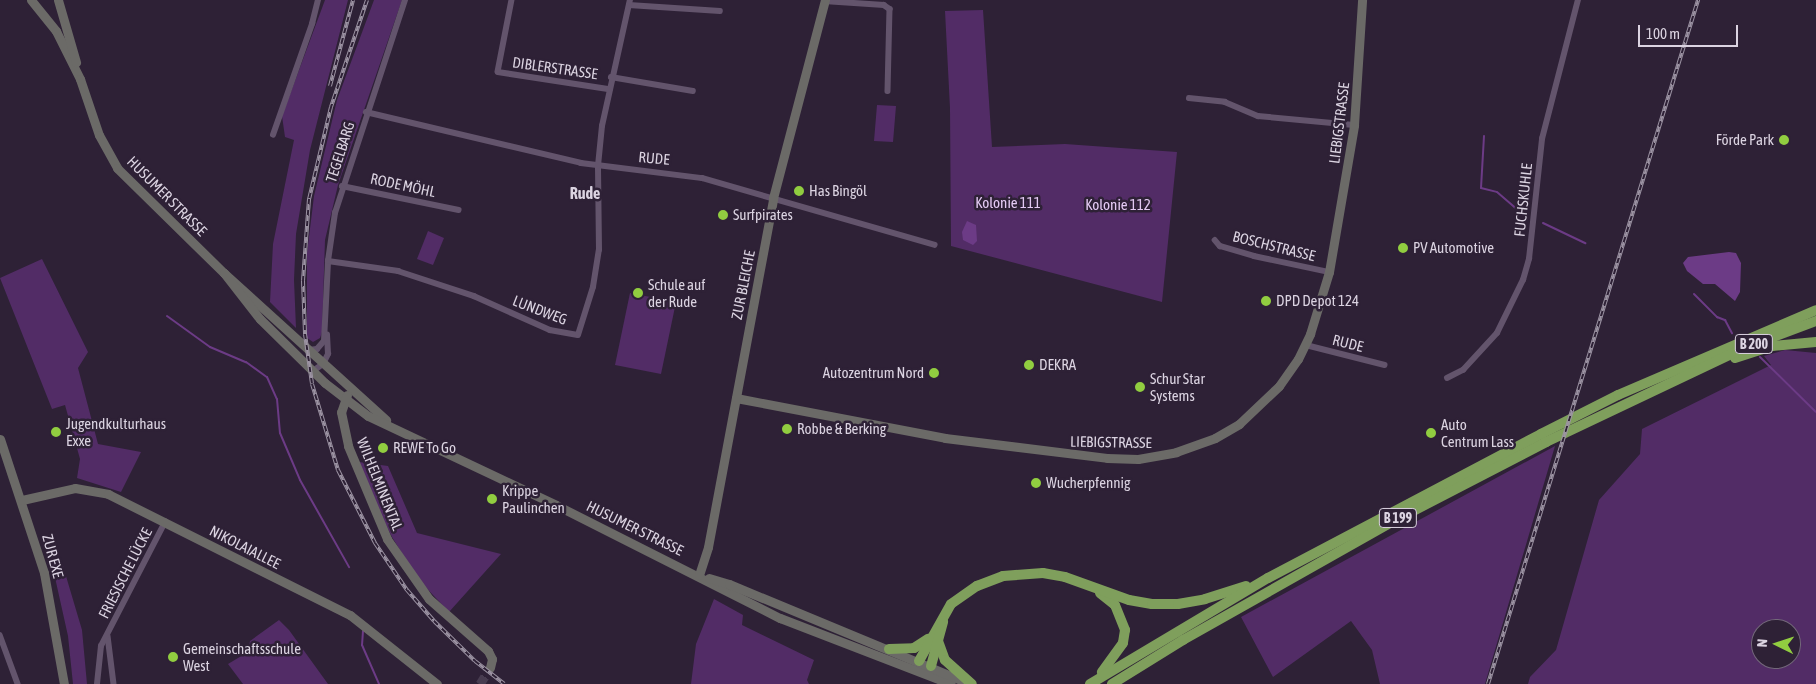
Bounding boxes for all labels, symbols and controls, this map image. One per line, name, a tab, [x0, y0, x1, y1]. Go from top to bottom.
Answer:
scale bar	[1641, 15, 1741, 47]
text: 100 m	[1646, 25, 1680, 42]
street label: DIBLERSTRASSE	[511, 53, 599, 83]
street label: LIEBIGSTRASSE	[1325, 81, 1353, 165]
street label: TEGELBARG	[322, 119, 358, 185]
place label: Förde Park	[1716, 131, 1774, 149]
marker: Förde Park	[1778, 134, 1790, 146]
street label: RUDE	[638, 148, 670, 168]
street label: HUSUMER STRASSE	[123, 152, 211, 240]
street label: FUCHSKUHLE	[1510, 162, 1536, 238]
street label: RODE MÖHL	[369, 169, 437, 201]
place label: Has Bingöl	[809, 182, 867, 200]
district label: Rude	[570, 183, 600, 203]
marker: Has Bingöl	[793, 185, 805, 197]
park label: Kolonie 111	[975, 194, 1041, 212]
park label: Kolonie 112	[1085, 196, 1151, 214]
place label: Surfpirates	[733, 206, 793, 224]
marker: Surfpirates	[717, 209, 729, 221]
street label: BOSCHSTRASSE	[1231, 227, 1317, 265]
place label: PV Automotive	[1413, 239, 1494, 257]
marker: PV Automotive	[1397, 242, 1409, 254]
street label: ZUR BLEICHE	[727, 249, 759, 321]
place label: Schule auf der Rude	[648, 275, 705, 310]
marker: Schule auf der Rude	[632, 287, 644, 299]
street label: LUNDWEG	[510, 291, 570, 329]
place label: DPD Depot 124	[1276, 292, 1359, 310]
marker: DPD Depot 124	[1260, 295, 1272, 307]
street label: RUDE	[1331, 331, 1365, 355]
road number: B 200	[1734, 332, 1774, 356]
place label: DEKRA	[1039, 356, 1076, 374]
marker: DEKRA	[1023, 359, 1035, 371]
place label: Autozentrum Nord	[823, 364, 924, 382]
marker: Autozentrum Nord	[928, 367, 940, 379]
place label: Schur Star Systems	[1150, 369, 1205, 404]
marker: Schur Star Systems	[1134, 381, 1146, 393]
place label: Jugendkulturhaus Exxe	[66, 414, 166, 449]
place label: Auto Centrum Lass	[1441, 415, 1514, 450]
place label: Robbe & Berking	[797, 420, 886, 438]
marker: Robbe & Berking	[781, 423, 793, 435]
marker: Jugendkulturhaus Exxe	[50, 426, 62, 438]
marker: Auto Centrum Lass	[1425, 427, 1437, 439]
street label: LIEBIGSTRASSE	[1070, 432, 1152, 452]
street label: WILHELMINENTAL	[353, 435, 407, 533]
place label: REWE To Go	[393, 439, 456, 457]
marker: REWE To Go	[377, 442, 389, 454]
place label: Wucherpfennig	[1046, 474, 1130, 492]
marker: Wucherpfennig	[1030, 477, 1042, 489]
place label: Krippe Paulinchen	[502, 481, 565, 516]
marker: Krippe Paulinchen	[486, 493, 498, 505]
street label: HUSUMER STRASSE	[584, 497, 686, 559]
road number: B 199	[1378, 506, 1418, 530]
street label: NIKOLAIALLEE	[207, 521, 283, 573]
street label: FRIESISCHE LÜCKE	[94, 525, 156, 621]
street label: ZUR EXE	[39, 532, 67, 580]
north arrow	[1751, 619, 1801, 669]
text: N	[1754, 638, 1770, 648]
place label: Gemeinschaftsschule West	[183, 639, 301, 674]
marker: Gemeinschaftsschule West	[167, 651, 179, 663]

